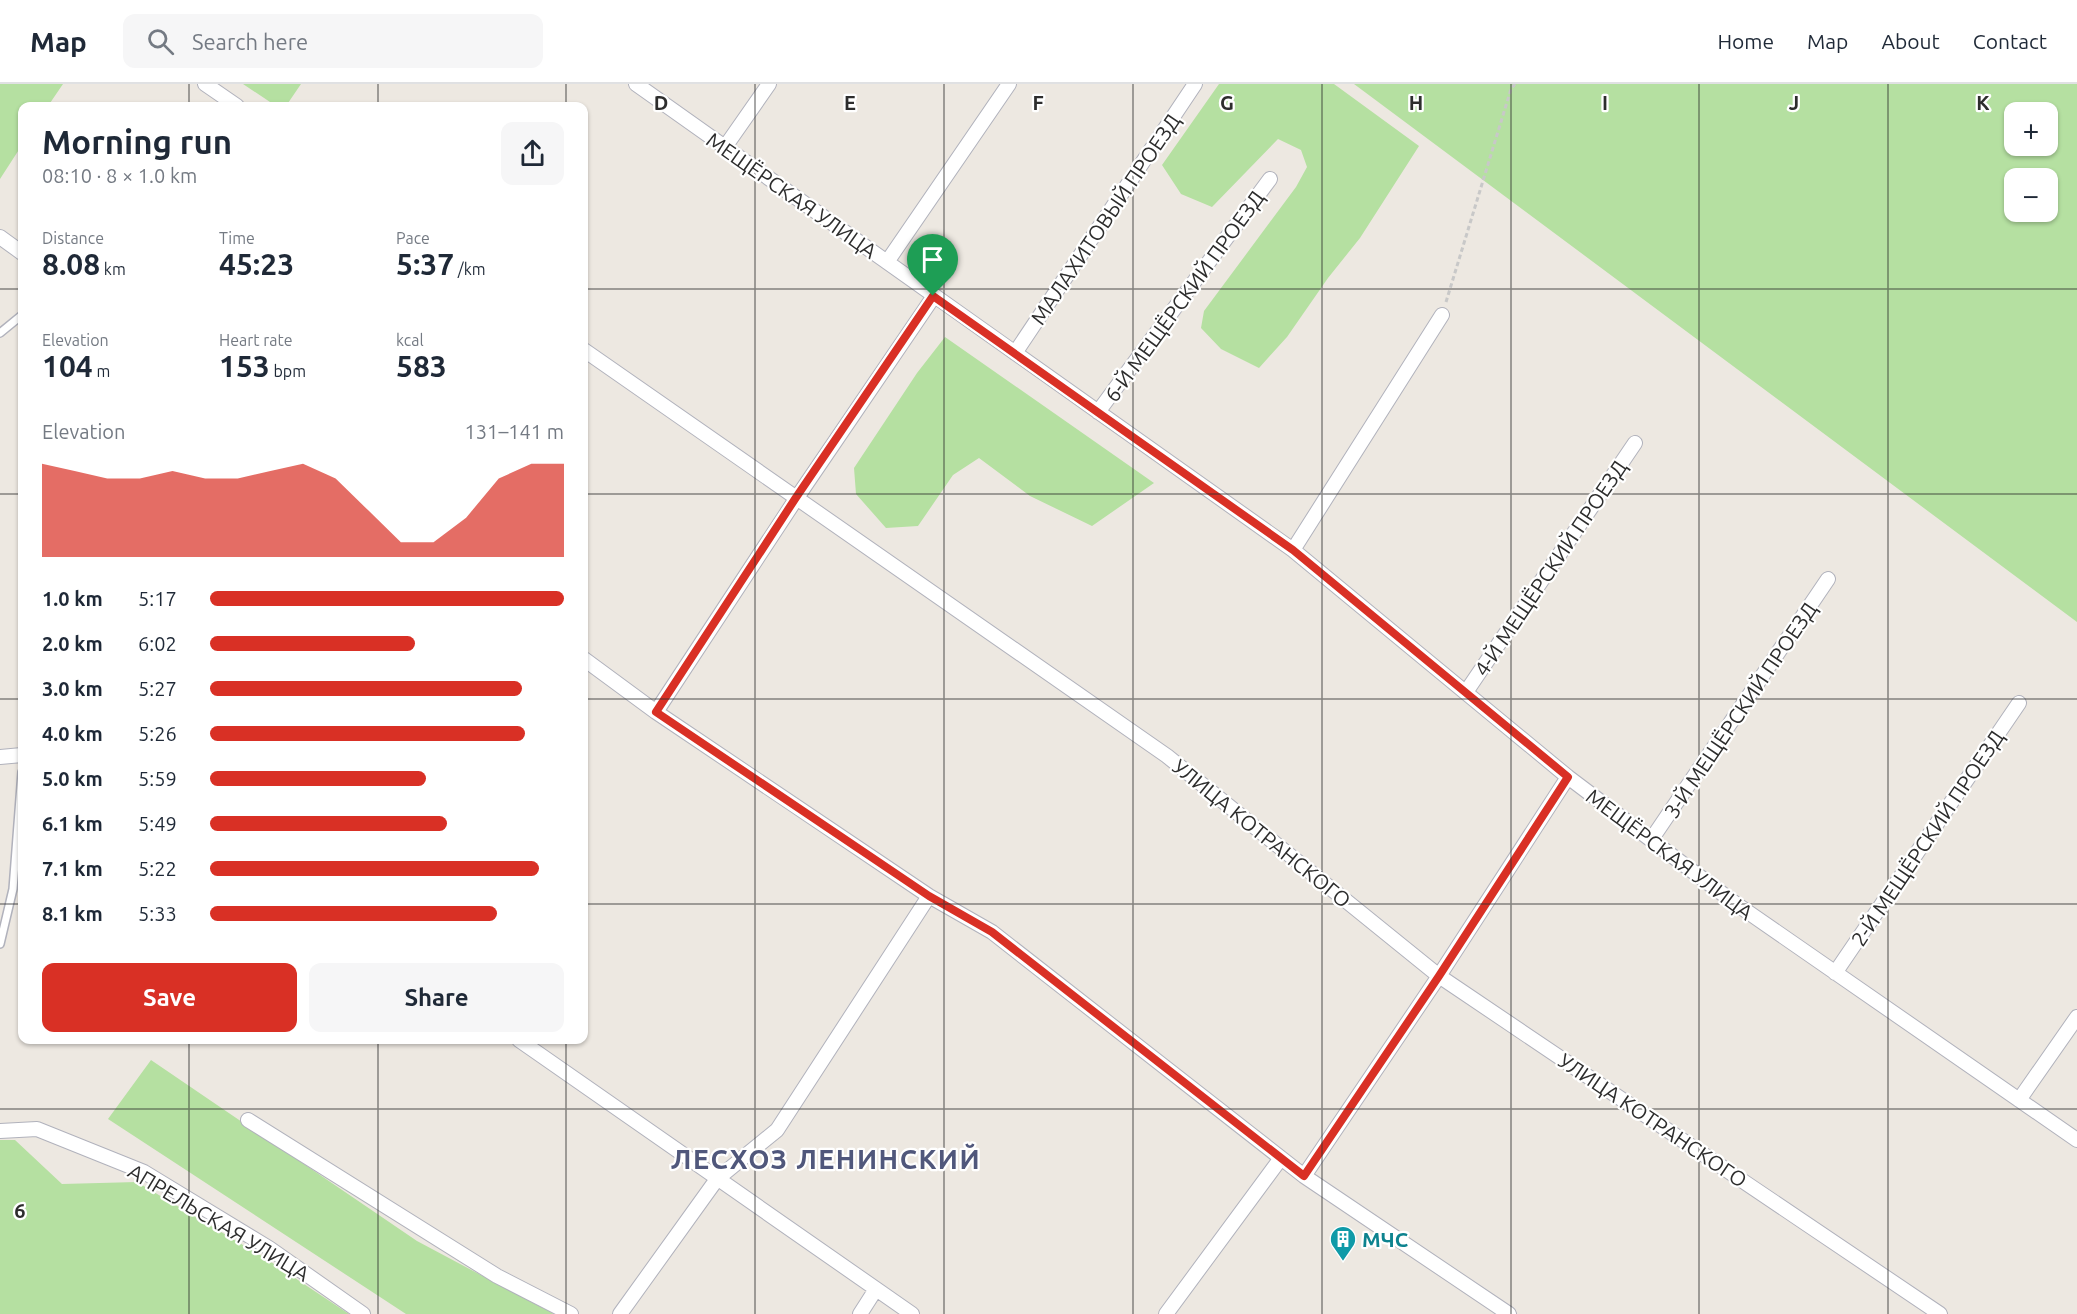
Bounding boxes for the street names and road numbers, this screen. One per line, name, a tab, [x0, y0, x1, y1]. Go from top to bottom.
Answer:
street label: МАЛАХИТОВЫЙ ПРОЕЗД	[1025, 109, 1185, 329]
street label: МЕЩЁРСКАЯ УЛИЦА	[702, 127, 882, 263]
street label: 6-Й МЕЩЁРСКИЙ ПРОЕЗД	[1099, 186, 1269, 406]
street label: 4-Й МЕЩЁРСКИЙ ПРОЕЗД	[1469, 456, 1631, 680]
street label: 3-Й МЕЩЁРСКИЙ ПРОЕЗД	[1659, 598, 1821, 822]
street label: 2-Й МЕЩЁРСКИЙ ПРОЕЗД	[1846, 726, 2008, 950]
street label: УЛИЦА КОТРАНСКОГО	[1168, 754, 1356, 912]
street label: МЕЩЁРСКАЯ УЛИЦА	[1582, 784, 1758, 925]
street label: УЛИЦА КОТРАНСКОГО	[1554, 1048, 1752, 1192]
street label: АПРЕЛЬСКАЯ УЛИЦА	[124, 1158, 314, 1286]

